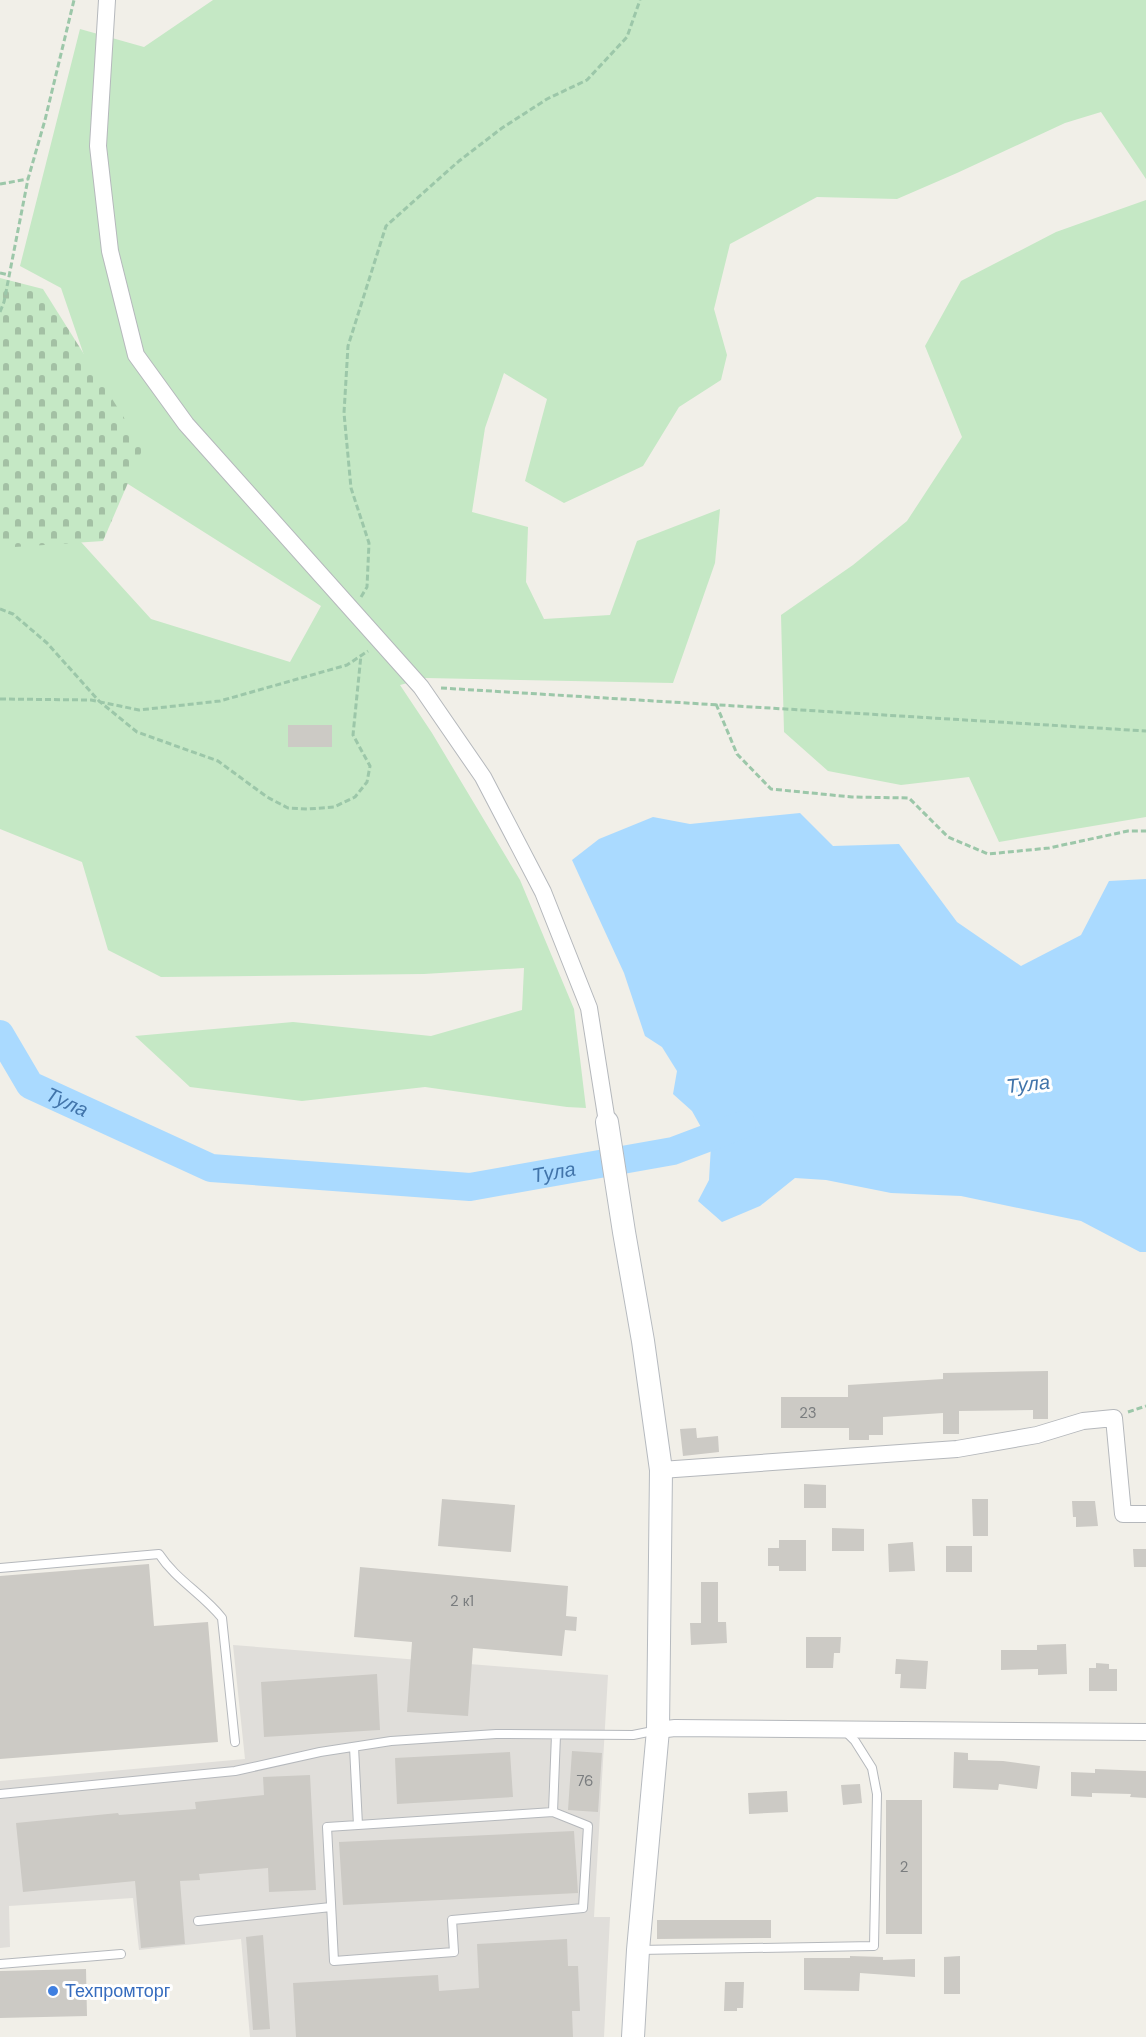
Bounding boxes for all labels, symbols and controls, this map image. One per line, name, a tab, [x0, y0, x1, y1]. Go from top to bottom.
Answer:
water label: Тула	[1005, 1069, 1051, 1099]
water label: Тула	[42, 1081, 92, 1123]
water label: Тула	[530, 1156, 578, 1189]
house number: 23	[799, 1403, 817, 1423]
house number: 2 к1	[450, 1591, 474, 1611]
house number: 76	[576, 1771, 594, 1791]
house number: 2	[900, 1857, 908, 1877]
place label: Техпромторг	[65, 1979, 171, 2003]
marker: Техпромторг	[46, 1984, 60, 1998]

